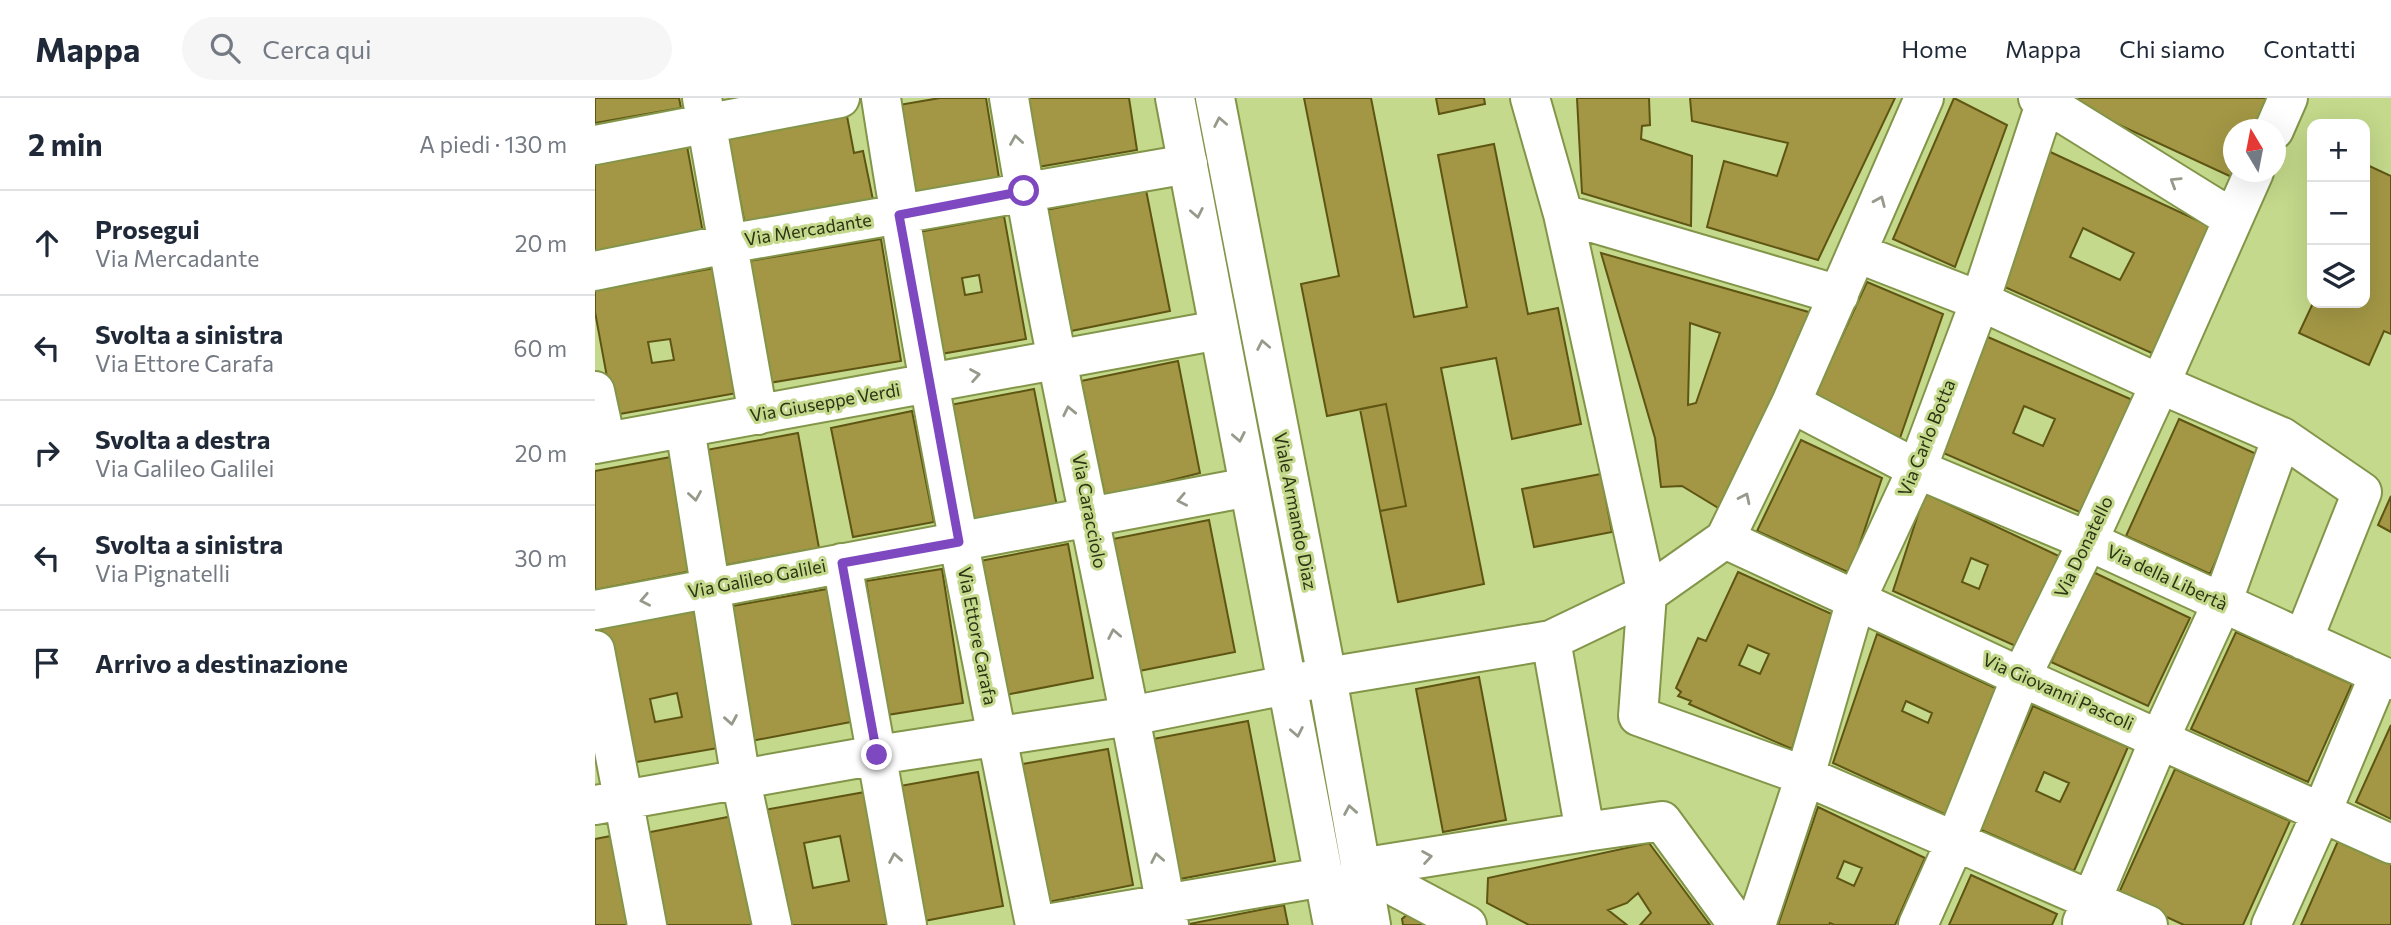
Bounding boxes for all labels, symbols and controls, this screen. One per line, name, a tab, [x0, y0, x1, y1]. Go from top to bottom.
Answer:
search box	[182, 17, 672, 80]
text: Mappa	[35, 28, 140, 69]
icon: search	[206, 29, 244, 67]
text: Cerca qui	[262, 33, 372, 64]
text: Home	[1901, 34, 1967, 63]
text: Mappa	[2005, 34, 2081, 63]
text: Chi siamo	[2119, 34, 2225, 63]
text: Contatti	[2263, 34, 2356, 63]
one-way arrow	[1213, 116, 1228, 128]
north arrow	[2223, 119, 2286, 182]
map controls	[2307, 119, 2370, 308]
button: +	[2307, 119, 2370, 182]
text: 2 min	[28, 125, 103, 162]
text: A piedi · 130 m	[419, 130, 567, 158]
one-way arrow	[1009, 134, 1024, 146]
route start	[1008, 175, 1039, 206]
one-way arrow	[2170, 178, 2183, 191]
button: −	[2307, 182, 2370, 245]
one-way arrow	[1871, 196, 1885, 208]
one-way arrow	[1189, 207, 1204, 219]
street label: Via Mercadante	[743, 208, 873, 250]
text: Prosegui	[95, 213, 200, 244]
icon: ahead	[28, 224, 66, 262]
text: 20 m	[515, 229, 567, 257]
text: Via Mercadante	[95, 244, 259, 272]
button: layers	[2307, 245, 2370, 308]
text: Svolta a sinistra	[95, 318, 283, 349]
icon: left	[28, 329, 66, 367]
text: 60 m	[514, 334, 567, 362]
one-way arrow	[1257, 339, 1272, 351]
text: Via Ettore Carafa	[95, 349, 274, 377]
one-way arrow	[970, 368, 981, 383]
street label: Via Carlo Botta	[1893, 376, 1959, 499]
street label: Via Giuseppe Verdi	[748, 378, 902, 426]
one-way arrow	[1062, 405, 1077, 417]
text: Svolta a destra	[95, 423, 270, 454]
street label: Viale Armando Diaz	[1270, 430, 1322, 591]
one-way arrow	[1231, 431, 1246, 443]
icon: right	[28, 434, 66, 472]
text: 20 m	[515, 439, 567, 467]
street label: Via Caracciolo	[1068, 452, 1112, 570]
text: Via Galileo Galilei	[95, 454, 274, 482]
one-way arrow	[687, 490, 702, 502]
one-way arrow	[1176, 492, 1188, 507]
street label: Via Donatello	[2049, 492, 2117, 601]
one-way arrow	[1737, 493, 1751, 505]
text: Svolta a sinistra	[95, 528, 283, 559]
icon: left	[28, 539, 66, 577]
street label: Via della Libertà	[2104, 540, 2231, 615]
text: 30 m	[514, 544, 567, 572]
street label: Via Galileo Galilei	[686, 554, 828, 602]
text: Via Pignatelli	[95, 559, 230, 587]
street label: Via Ettore Carafa	[954, 565, 1002, 707]
one-way arrow	[639, 592, 651, 607]
one-way arrow	[1107, 628, 1122, 640]
icon: arrive	[28, 644, 66, 682]
text: Arrivo a destinazione	[95, 647, 348, 678]
street label: Via Giovanni Pascoli	[1979, 648, 2137, 734]
one-way arrow	[723, 715, 738, 726]
one-way arrow	[1288, 726, 1303, 738]
route end	[861, 739, 892, 770]
one-way arrow	[1343, 804, 1358, 816]
one-way arrow	[1421, 850, 1433, 865]
one-way arrow	[888, 852, 903, 864]
one-way arrow	[1150, 852, 1165, 864]

